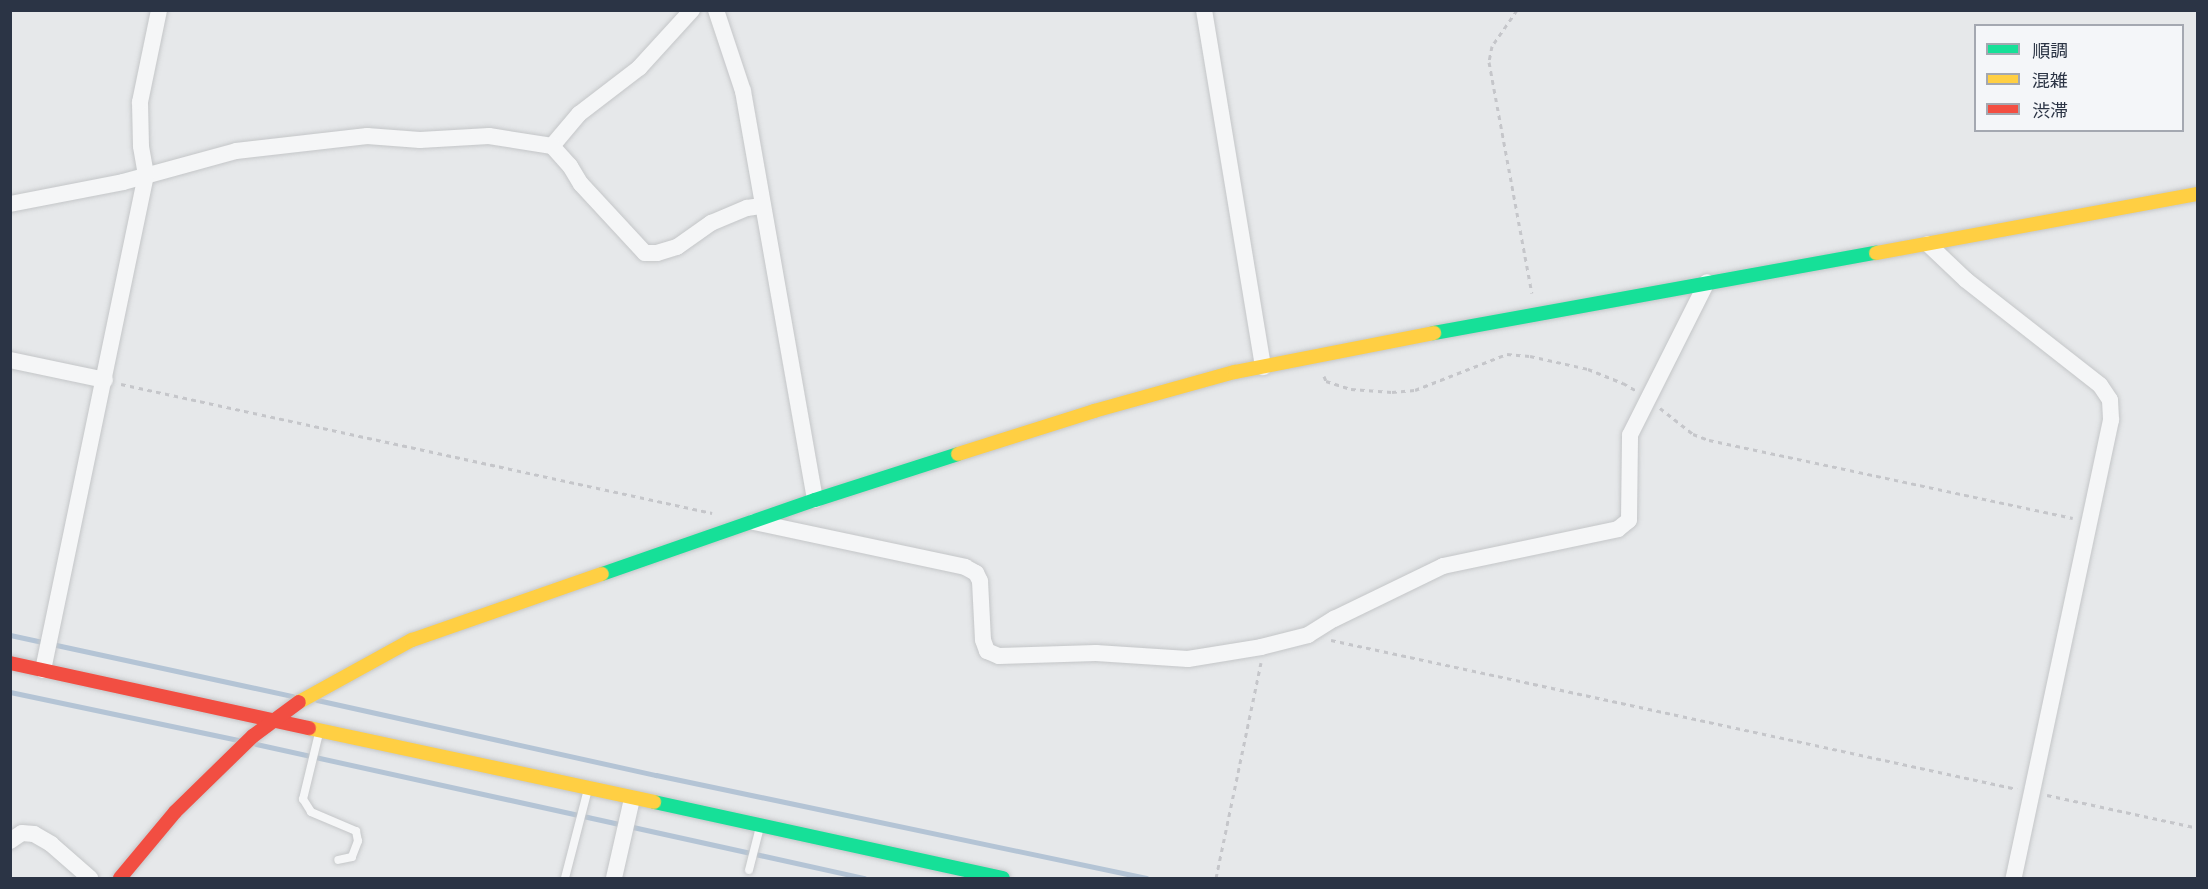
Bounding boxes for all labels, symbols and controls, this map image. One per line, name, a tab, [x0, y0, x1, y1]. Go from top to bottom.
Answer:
legend	[1974, 24, 2184, 132]
text: 順調	[2032, 40, 2068, 62]
text: 混雑	[2032, 70, 2068, 92]
text: 渋滞	[2032, 100, 2068, 122]

